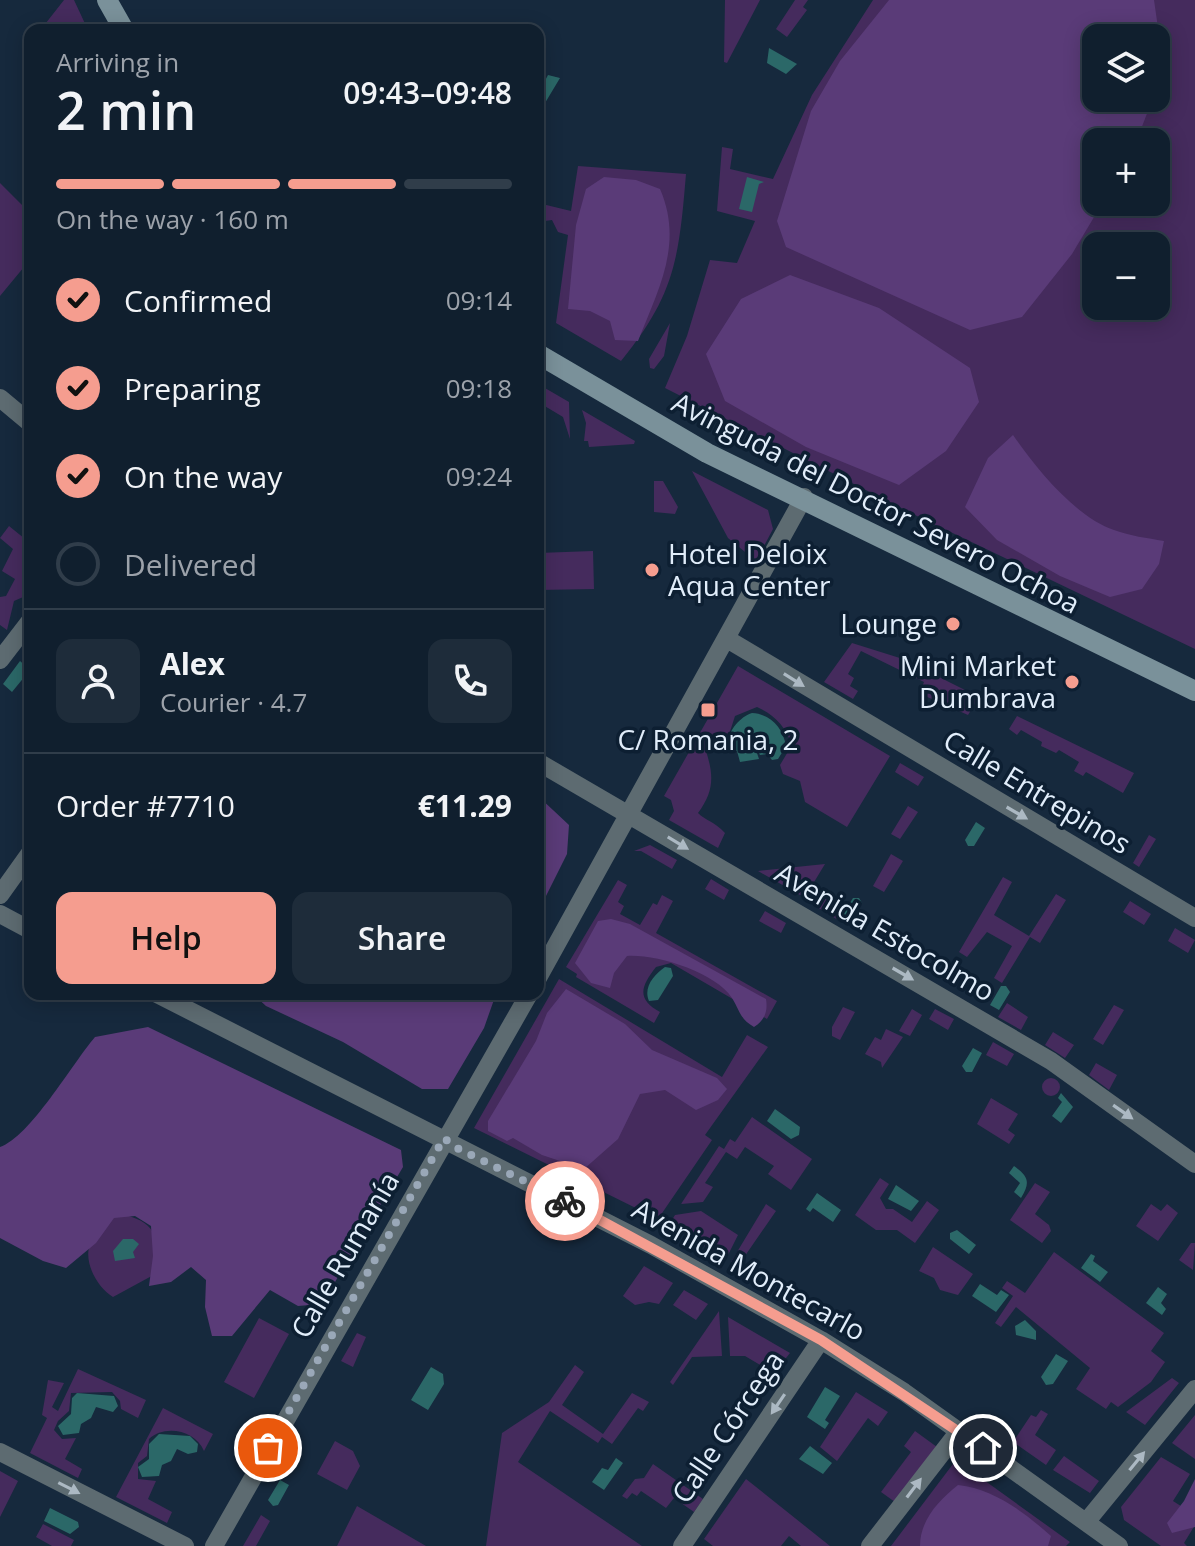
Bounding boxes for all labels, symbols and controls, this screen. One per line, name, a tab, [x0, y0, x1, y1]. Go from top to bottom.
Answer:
map controls	[1082, 24, 1170, 320]
button: layers	[1082, 24, 1170, 112]
text: Arriving in	[56, 44, 179, 80]
text: 09:43–09:48	[343, 72, 512, 113]
text: 2 min	[56, 74, 196, 145]
button: +	[1082, 128, 1170, 216]
text: On the way · 160 m	[56, 201, 289, 237]
button: −	[1082, 232, 1170, 320]
icon: check	[56, 278, 100, 322]
text: Confirmed	[124, 280, 272, 321]
text: 09:14	[446, 282, 512, 318]
icon: check	[56, 366, 100, 410]
text: Preparing	[124, 368, 261, 409]
text: 09:18	[446, 370, 512, 406]
street label: Avinguda del Doctor Severo Ochoa	[666, 382, 1087, 622]
icon: check	[56, 454, 100, 498]
text: On the way	[124, 456, 282, 497]
text: 09:24	[446, 458, 512, 494]
place label: Hotel Deloix Aqua Center	[668, 534, 831, 604]
text: Delivered	[124, 544, 257, 585]
marker: Hotel Deloix Aqua Center	[643, 561, 661, 579]
place label: Lounge	[840, 604, 937, 642]
marker: Lounge	[944, 615, 962, 633]
button: person	[56, 639, 140, 723]
button: phone	[428, 639, 512, 723]
text: Alex	[160, 643, 225, 684]
place label: Mini Market Dumbrava	[900, 646, 1056, 716]
one-way arrow	[783, 673, 805, 687]
marker: Mini Market Dumbrava	[1063, 673, 1081, 691]
text: Courier · 4.7	[160, 684, 307, 720]
marker: C/ Romania, 2	[699, 701, 717, 719]
place label: C/ Romania, 2	[617, 720, 799, 758]
street label: Calle Entrepinos	[937, 720, 1138, 862]
text: Order #7710	[56, 785, 235, 826]
text: €11.29	[418, 785, 512, 826]
one-way arrow	[1006, 806, 1028, 820]
one-way arrow	[667, 835, 689, 849]
street label: Avenida Estocolmo	[769, 853, 1002, 1009]
button: Help	[56, 892, 276, 984]
button: Share	[292, 892, 512, 984]
one-way arrow	[891, 967, 914, 981]
one-way arrow	[1112, 1104, 1134, 1120]
courier	[525, 1161, 605, 1241]
street label: Calle Rumanía	[281, 1164, 407, 1345]
icon: bike	[543, 1179, 587, 1223]
street label: Avenida Montecarlo	[626, 1189, 873, 1349]
street label: Calle Córcega	[662, 1343, 792, 1510]
one-way arrow	[771, 1393, 785, 1415]
pin	[234, 1414, 302, 1482]
pin	[949, 1414, 1017, 1482]
icon: bag	[246, 1426, 290, 1470]
icon: home	[961, 1426, 1005, 1470]
one-way arrow	[1128, 1451, 1145, 1471]
one-way arrow	[905, 1478, 921, 1498]
one-way arrow	[58, 1481, 81, 1495]

